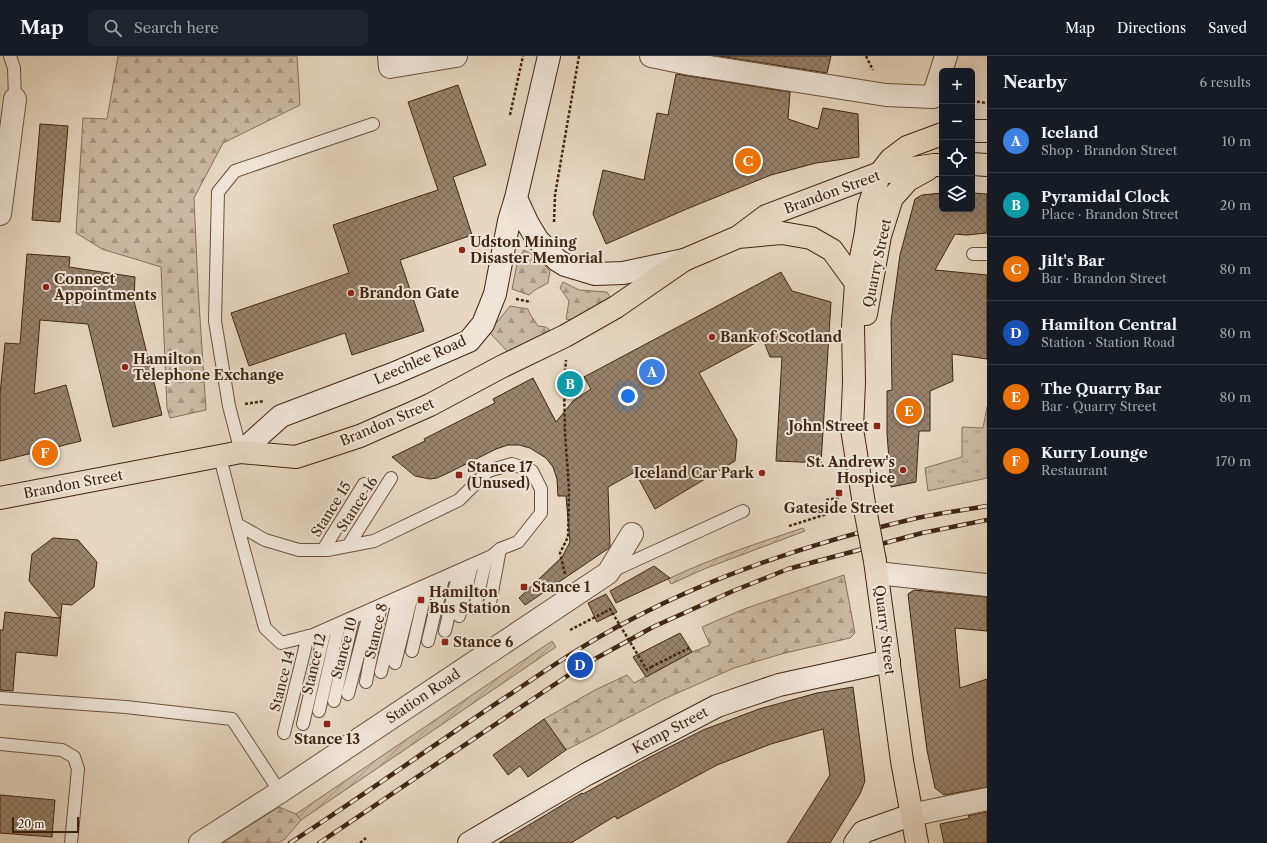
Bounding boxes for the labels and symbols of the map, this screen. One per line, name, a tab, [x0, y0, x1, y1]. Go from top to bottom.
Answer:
pin: C	[735, 146, 761, 176]
street label: Brandon Street	[781, 166, 883, 218]
street label: Quarry Street	[859, 217, 895, 309]
place label: Udston Mining Disaster Memorial	[470, 233, 603, 267]
marker: Udston Mining Disaster Memorial	[457, 245, 467, 255]
place label: Connect Appointments	[53, 270, 157, 304]
marker: Connect Appointments	[41, 282, 51, 292]
place label: Brandon Gate	[359, 284, 459, 302]
marker: Brandon Gate	[346, 288, 356, 298]
place label: Bank of Scotland	[720, 328, 843, 346]
street label: Leechlee Road	[371, 331, 469, 388]
marker: Bank of Scotland	[707, 332, 717, 342]
place label: Hamilton Telephone Exchange	[133, 350, 284, 384]
pin: A	[639, 357, 665, 387]
marker: Hamilton Telephone Exchange	[120, 362, 130, 372]
pin: B	[557, 369, 583, 399]
your location	[618, 386, 638, 406]
street label: Brandon Street	[337, 394, 437, 450]
pin: E	[896, 396, 922, 426]
place label: John Street	[785, 417, 869, 435]
marker: John Street	[872, 421, 882, 431]
pin: F	[32, 438, 58, 468]
place label: St. Andrew's Hospice	[806, 453, 895, 487]
place label: Stance 17 (Unused)	[467, 458, 533, 492]
place label: Iceland Car Park	[634, 464, 755, 482]
marker: St. Andrew's Hospice	[898, 465, 908, 475]
street label: Brandon Street	[22, 466, 124, 502]
marker: Iceland Car Park	[757, 468, 767, 478]
marker: Stance 17 (Unused)	[454, 470, 464, 480]
street label: Stance 16	[332, 473, 382, 535]
street label: Stance 15	[307, 478, 355, 540]
marker: Gateside Street	[834, 488, 844, 498]
place label: Gateside Street	[784, 499, 895, 517]
place label: Stance 1	[532, 578, 591, 596]
marker: Stance 1	[519, 582, 529, 592]
place label: Hamilton Bus Station	[429, 583, 511, 617]
street label: Quarry Street	[871, 584, 899, 676]
marker: Hamilton Bus Station	[416, 595, 426, 605]
street label: Stance 8	[361, 601, 391, 661]
street label: Stance 10	[327, 615, 361, 681]
street label: Stance 12	[298, 632, 330, 696]
place label: Stance 6	[453, 633, 513, 651]
marker: Stance 6	[440, 637, 450, 647]
street label: Stance 14	[266, 649, 298, 713]
pin: D	[567, 650, 593, 680]
street label: Station Road	[382, 664, 464, 727]
street label: Kemp Street	[629, 702, 711, 758]
marker: Stance 13	[322, 719, 332, 729]
place label: Stance 13	[294, 730, 360, 748]
scale bar	[12, 815, 79, 834]

